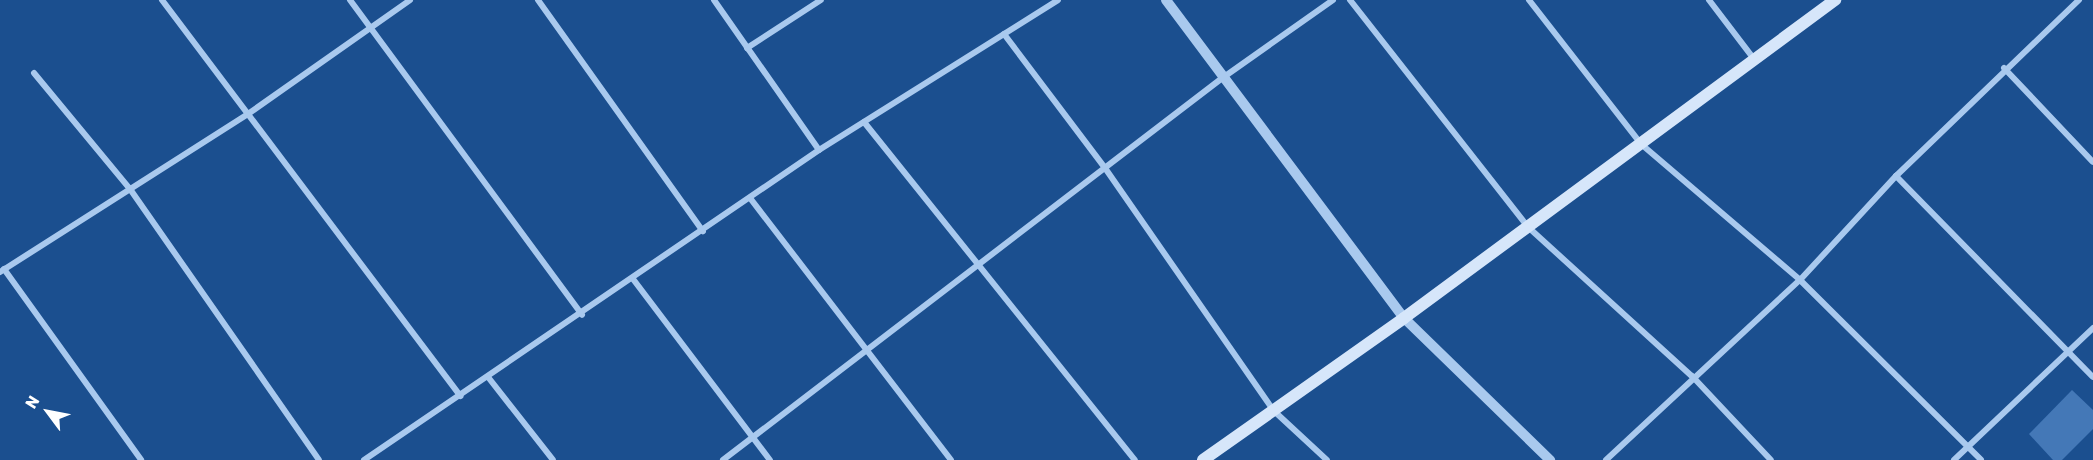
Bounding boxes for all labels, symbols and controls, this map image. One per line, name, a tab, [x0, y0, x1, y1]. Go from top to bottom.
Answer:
north arrow	[18, 382, 78, 442]
text: N	[21, 392, 43, 412]

